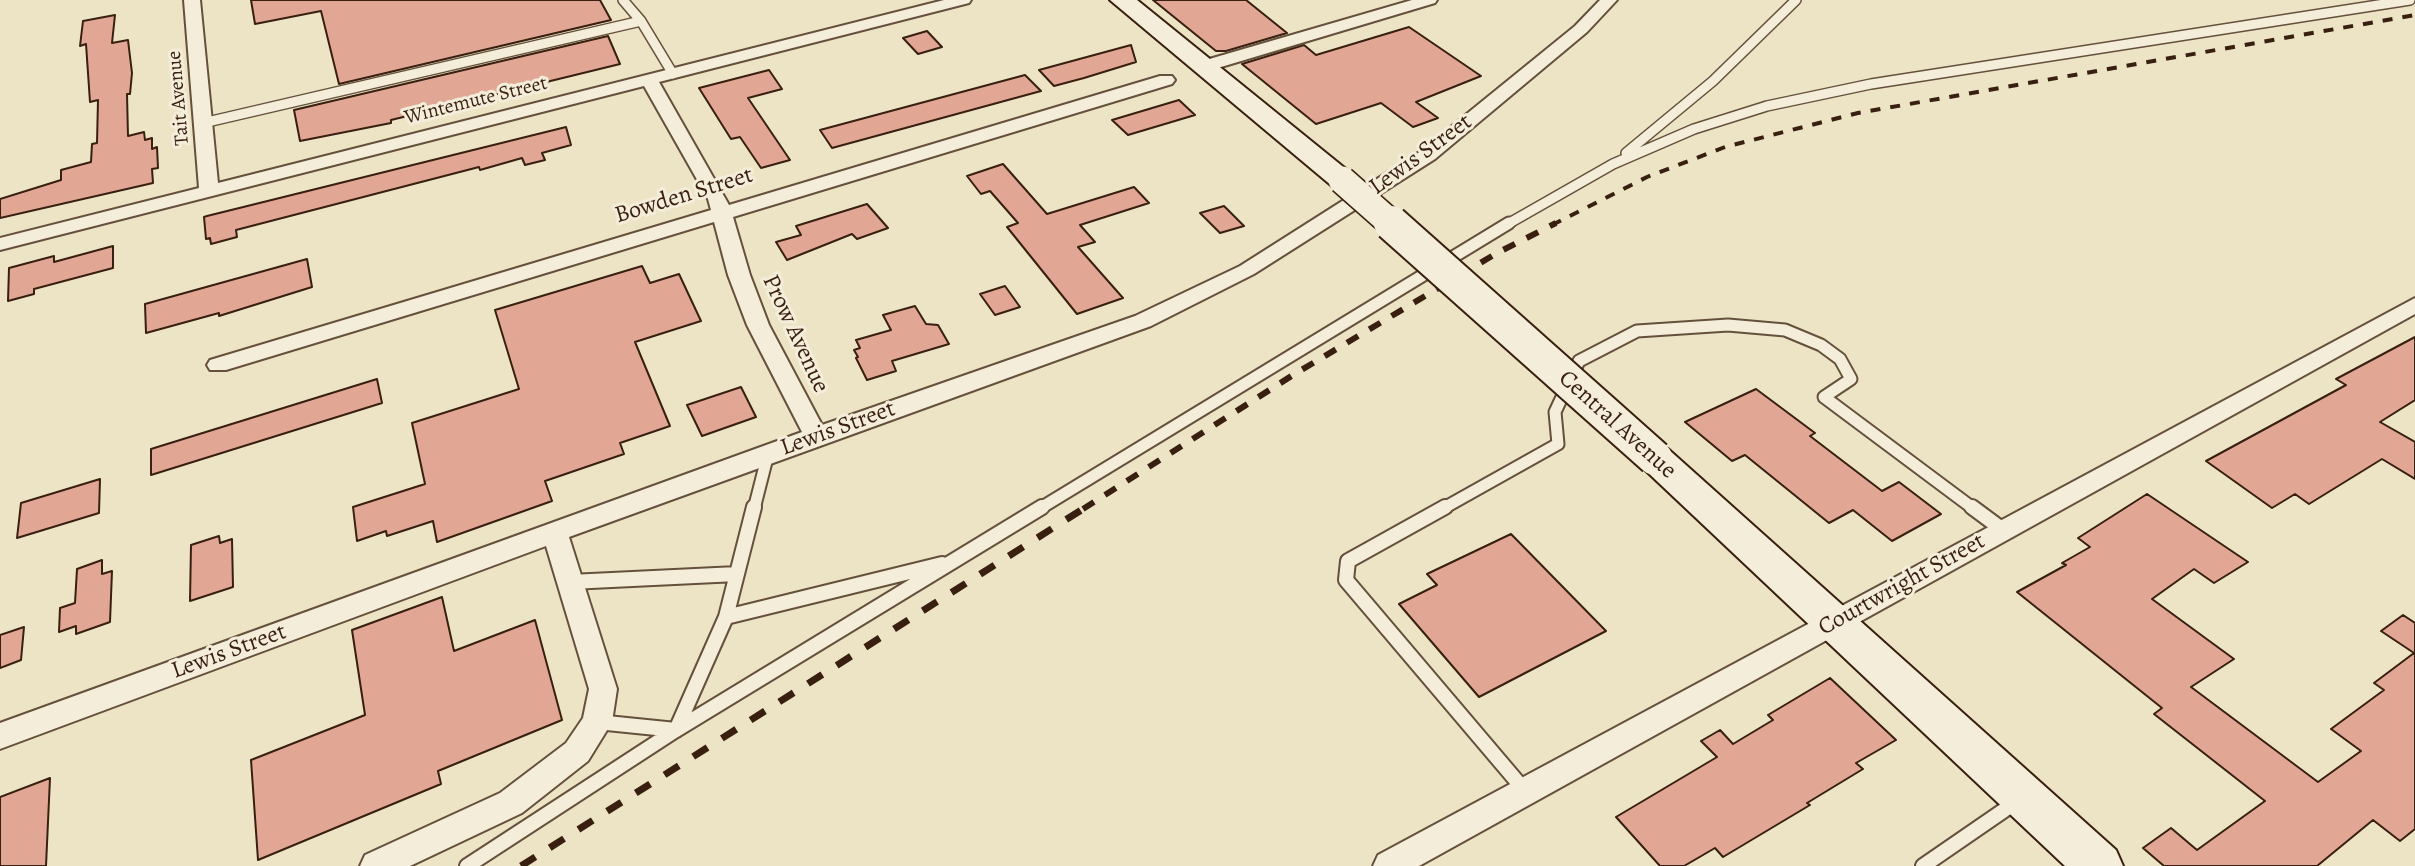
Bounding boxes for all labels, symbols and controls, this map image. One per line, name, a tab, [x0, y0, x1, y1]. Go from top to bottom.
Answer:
street label: Tait Avenue	[163, 50, 195, 146]
street label: Wintemute Street	[402, 72, 550, 130]
street label: Lewis Street	[1364, 108, 1478, 202]
street label: Bowden Street	[612, 161, 756, 231]
street label: Prow Avenue	[755, 271, 835, 397]
street label: Central Avenue	[1552, 365, 1682, 485]
street label: Lewis Street	[777, 395, 899, 463]
street label: Courtwright Street	[1814, 527, 1990, 643]
street label: Lewis Street	[168, 618, 290, 686]

